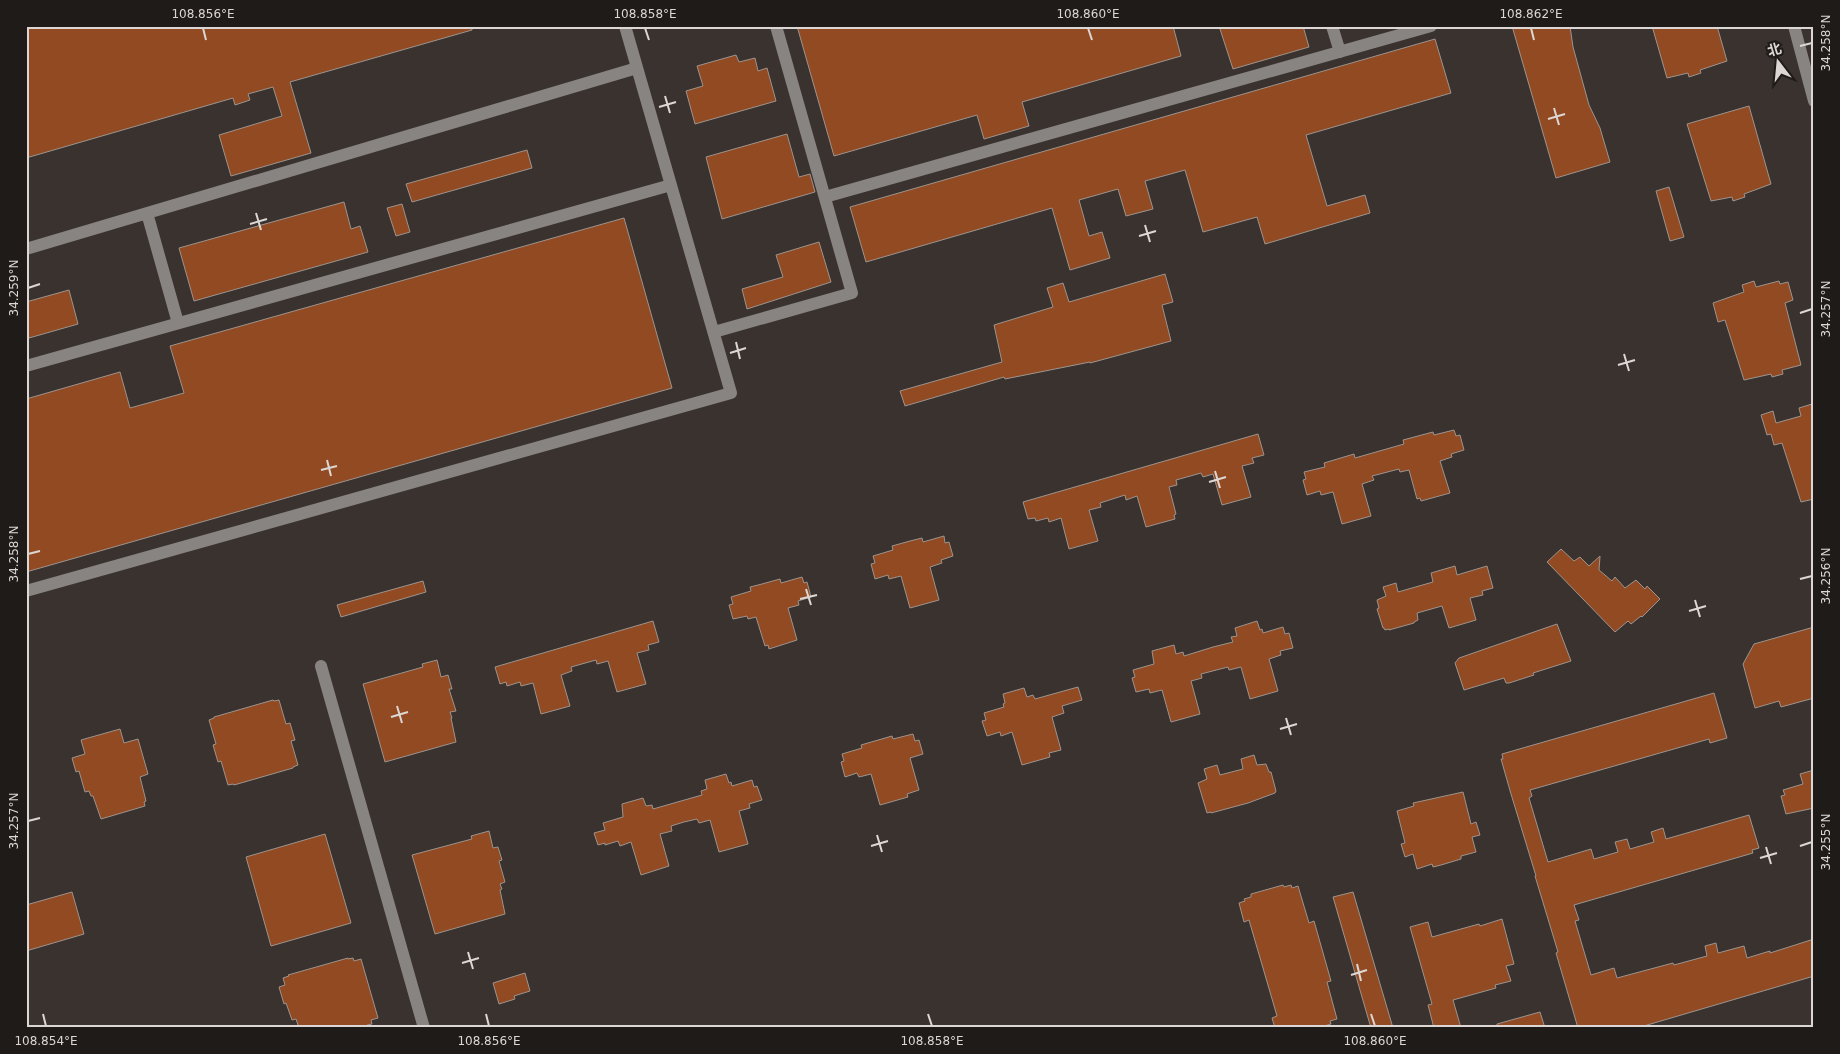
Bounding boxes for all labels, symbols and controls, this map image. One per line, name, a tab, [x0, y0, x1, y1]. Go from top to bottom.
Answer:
text: 108.856°E	[171, 7, 235, 21]
text: 108.858°E	[613, 7, 677, 21]
text: 108.860°E	[1056, 7, 1120, 21]
text: 108.862°E	[1499, 7, 1563, 21]
text: 34.258°N	[1819, 15, 1833, 71]
north arrow	[1752, 38, 1802, 88]
text: 北	[1765, 40, 1783, 59]
text: 34.259°N	[7, 260, 21, 316]
text: 34.257°N	[1819, 281, 1833, 337]
text: 34.258°N	[7, 526, 21, 582]
text: 34.256°N	[1819, 548, 1833, 604]
text: 34.257°N	[7, 793, 21, 849]
text: 34.255°N	[1819, 814, 1833, 870]
text: 108.854°E	[14, 1034, 78, 1048]
text: 108.856°E	[457, 1034, 521, 1048]
text: 108.858°E	[900, 1034, 964, 1048]
text: 108.860°E	[1343, 1034, 1407, 1048]

